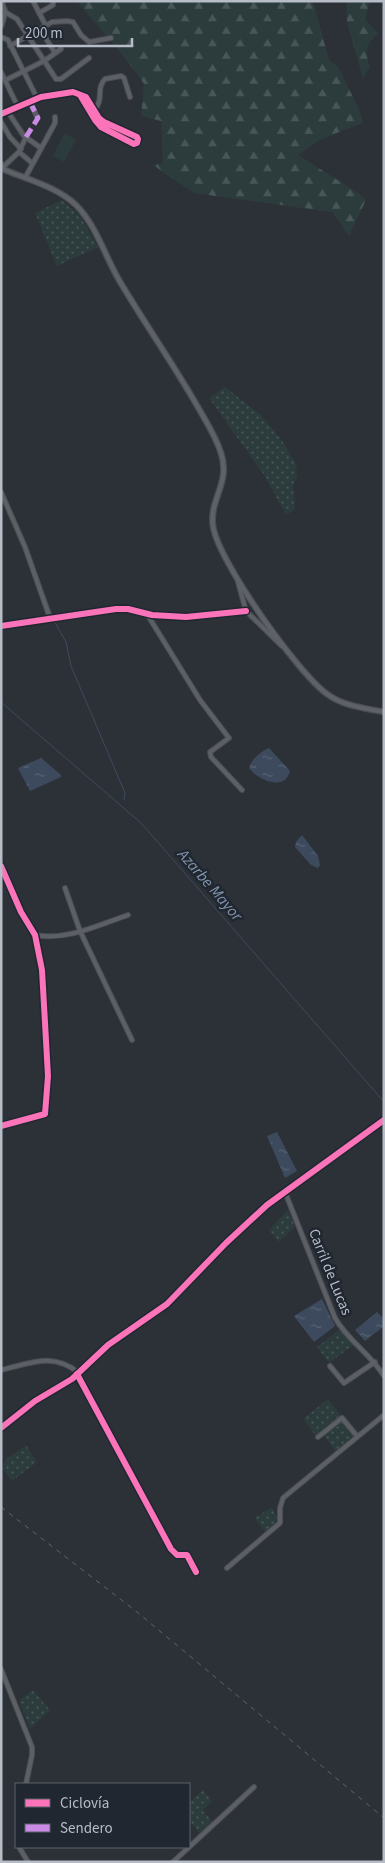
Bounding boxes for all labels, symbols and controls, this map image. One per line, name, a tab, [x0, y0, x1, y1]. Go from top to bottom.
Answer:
scale bar	[18, 15, 131, 47]
text: 200 m	[25, 23, 63, 44]
water label: Azarbe Mayor	[172, 844, 248, 927]
street label: Carril de Lucas	[303, 1226, 357, 1318]
legend	[15, 1783, 190, 1848]
text: Ciclovía	[60, 1793, 109, 1814]
text: Sendero	[60, 1818, 113, 1839]

